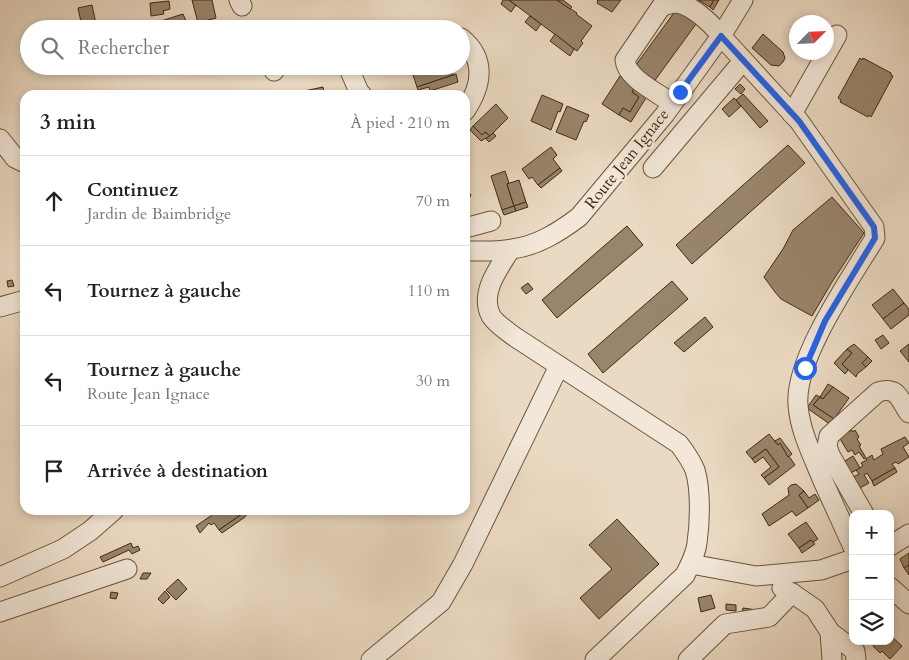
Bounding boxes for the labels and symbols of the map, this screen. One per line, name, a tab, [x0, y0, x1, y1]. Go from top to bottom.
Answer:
north arrow	[789, 15, 834, 60]
route end	[669, 81, 692, 104]
street label: Route Jean Ignace	[580, 104, 674, 214]
route start	[794, 357, 817, 380]

